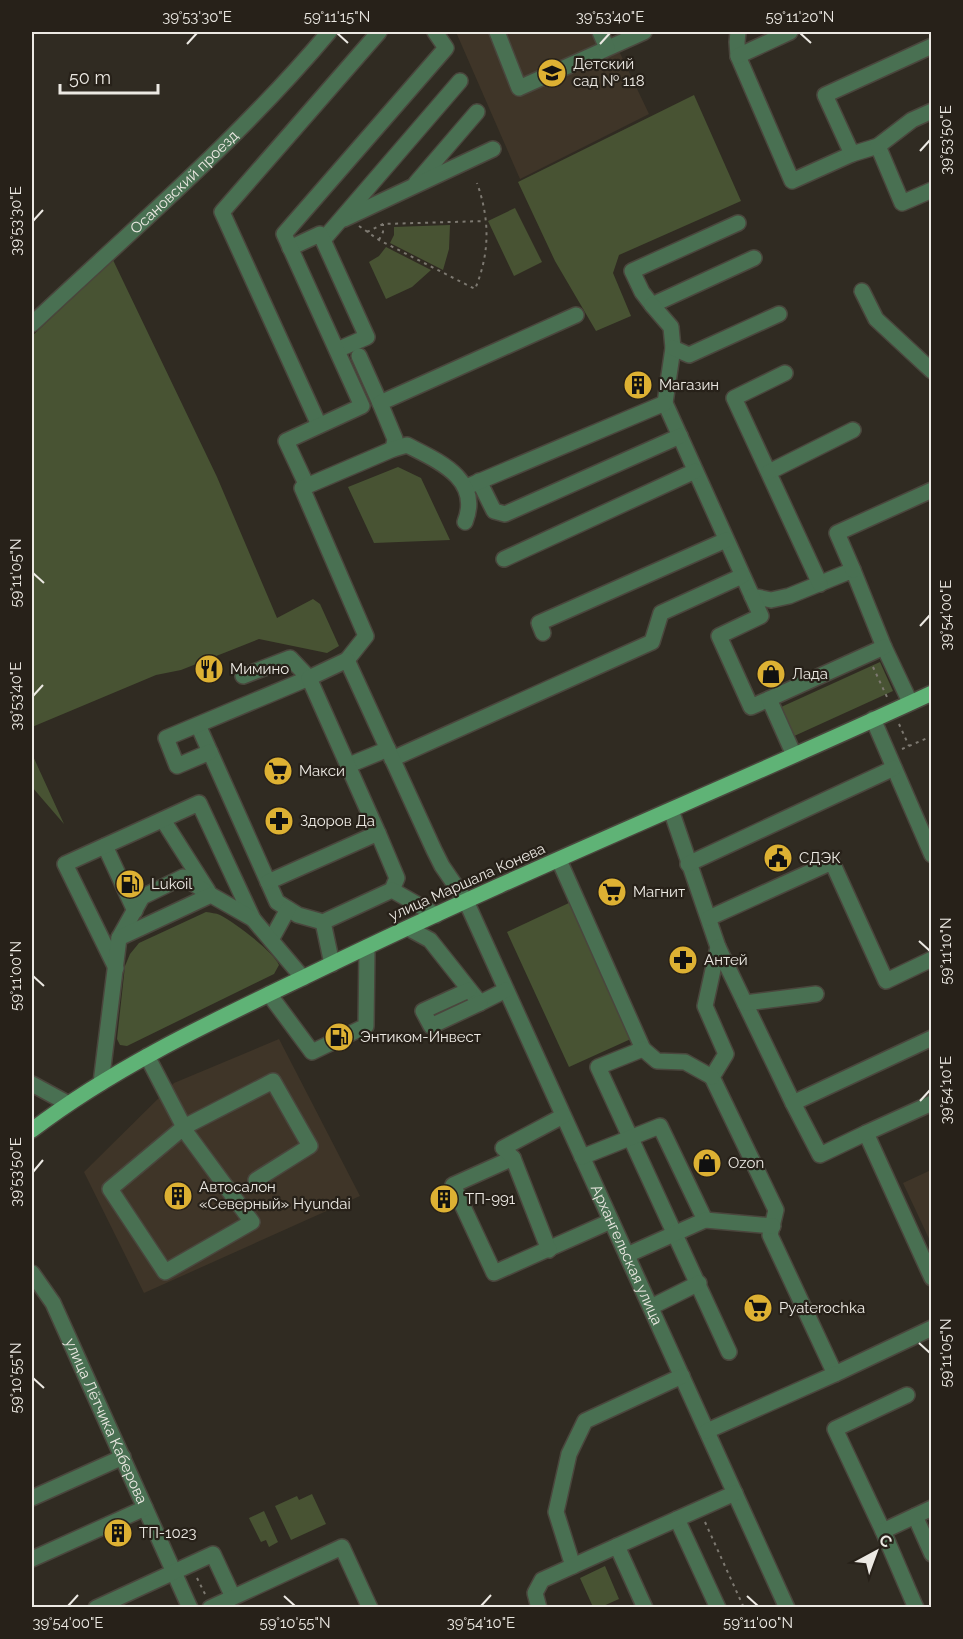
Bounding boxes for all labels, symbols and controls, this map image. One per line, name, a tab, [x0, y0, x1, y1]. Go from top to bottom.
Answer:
text: 39°53'30"E	[162, 8, 232, 26]
text: 59°11'15"N	[304, 8, 370, 26]
text: 39°53'40"E	[576, 8, 644, 26]
text: 59°11'20"N	[766, 8, 834, 26]
place label: Детский сад № 118	[573, 55, 645, 90]
scale bar	[60, 57, 158, 95]
school or university icon: Детский сад № 118	[536, 57, 568, 89]
text: 50 m	[69, 67, 111, 88]
text: 39°53'50"E	[937, 105, 955, 175]
street label: Осановский проезд	[126, 126, 242, 238]
text: 39°53'30"E	[7, 186, 25, 256]
building icon: Магазин	[622, 369, 654, 401]
place label: Магазин	[659, 376, 719, 394]
text: 59°11'05"N	[7, 538, 25, 608]
text: 39°54'00"E	[937, 579, 955, 651]
restaurant icon: Мимино	[193, 653, 225, 685]
shop icon: Лада	[755, 658, 787, 690]
place label: Мимино	[230, 660, 289, 678]
text: 39°53'40"E	[7, 662, 25, 730]
place label: Лада	[792, 665, 828, 683]
supermarket icon: Макси	[262, 755, 294, 787]
place label: Макси	[299, 762, 345, 780]
pharmacy icon: Здоров Да	[263, 805, 295, 837]
place label: Здоров Да	[300, 812, 375, 830]
street label: улица Маршала Конева	[386, 839, 548, 925]
public building icon: СДЭК	[762, 842, 794, 874]
place label: СДЭК	[799, 849, 841, 867]
fuel station icon: Lukoil	[114, 868, 146, 900]
place label: Lukoil	[151, 875, 193, 893]
supermarket icon: Магнит	[596, 876, 628, 908]
place label: Магнит	[633, 883, 685, 901]
text: 59°11'10"N	[937, 917, 955, 985]
text: 59°11'00"N	[7, 941, 25, 1011]
pharmacy icon: Антей	[667, 944, 699, 976]
place label: Антей	[704, 951, 748, 969]
fuel station icon: Энтиком-Инвест	[323, 1021, 355, 1053]
place label: Энтиком-Инвест	[360, 1028, 481, 1046]
text: 39°54'10"E	[937, 1056, 955, 1124]
text: 39°53'50"E	[7, 1137, 25, 1207]
shop icon: Ozon	[691, 1147, 723, 1179]
place label: Ozon	[728, 1154, 764, 1172]
place label: Автосалон «Северный» Hyundai	[199, 1178, 351, 1213]
building icon: Автосалон «Северный» Hyundai	[162, 1180, 194, 1212]
street label: Архангельская улица	[587, 1182, 666, 1328]
building icon: ТП-991	[428, 1183, 460, 1215]
place label: ТП-991	[465, 1190, 516, 1208]
supermarket icon: Pyaterochka	[742, 1292, 774, 1324]
place label: Pyaterochka	[779, 1299, 865, 1317]
text: 59°11'05"N	[937, 1318, 955, 1388]
street label: улица Лётчика Каберова	[61, 1335, 151, 1507]
text: 59°10'55"N	[7, 1343, 25, 1413]
building icon: ТП-1023	[102, 1517, 134, 1549]
north arrow	[846, 1522, 906, 1582]
place label: ТП-1023	[139, 1524, 197, 1542]
text: С	[875, 1530, 896, 1552]
text: 39°54'00"E	[32, 1614, 104, 1632]
text: 59°10'55"N	[260, 1614, 330, 1632]
text: 39°54'10"E	[447, 1614, 515, 1632]
text: 59°11'00"N	[723, 1614, 793, 1632]

